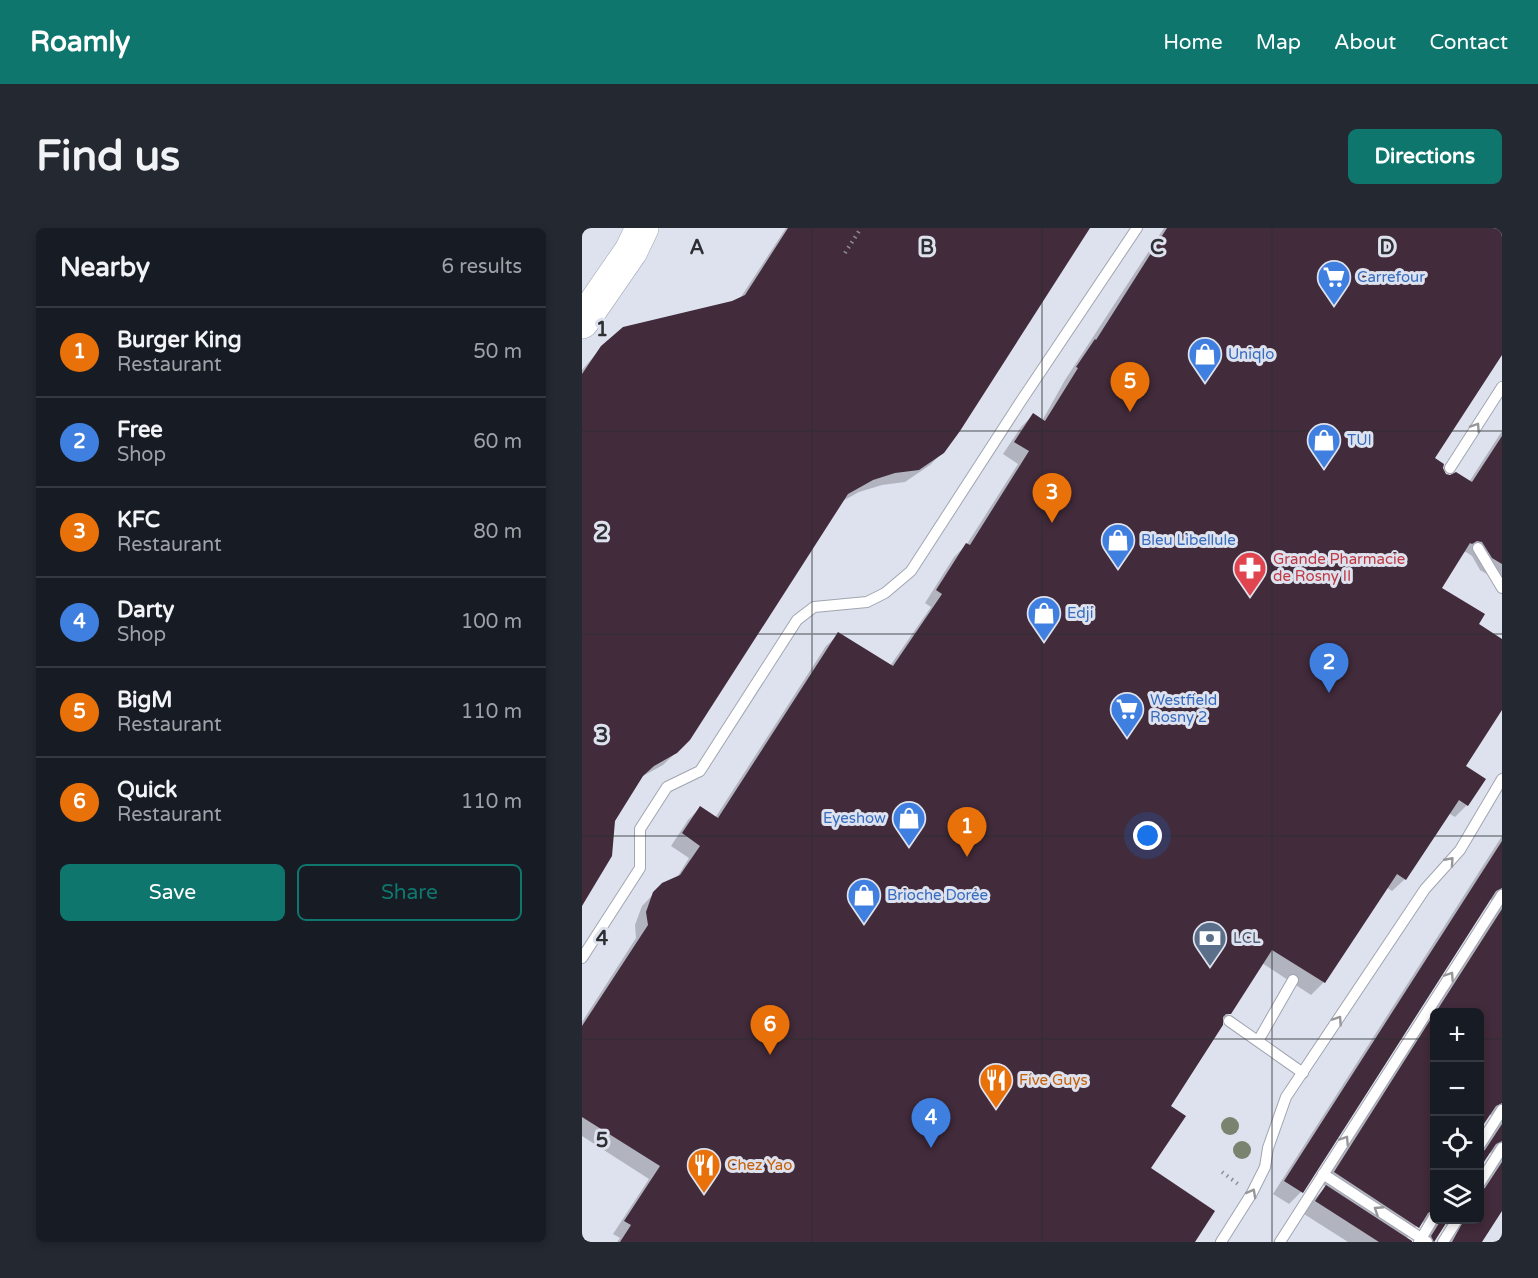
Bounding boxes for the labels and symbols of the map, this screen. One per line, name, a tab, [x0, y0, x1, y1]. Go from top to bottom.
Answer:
text: A	[690, 236, 705, 260]
text: B	[920, 236, 934, 260]
text: C	[1150, 236, 1164, 260]
text: D	[1379, 236, 1395, 260]
supermarket icon: Carrefour	[1316, 259, 1352, 306]
place label: Carrefour	[1357, 268, 1425, 286]
text: 1	[596, 318, 608, 342]
shop icon: Uniqlo	[1187, 336, 1223, 383]
place label: Uniqlo	[1228, 345, 1274, 363]
pin: 5	[1110, 362, 1150, 412]
shop icon: TUI	[1306, 422, 1342, 469]
one-way arrow	[1469, 423, 1480, 434]
place label: TUI	[1347, 431, 1372, 449]
pin: 3	[1032, 474, 1072, 523]
text: 2	[596, 521, 608, 545]
shop icon: Bleu Libellule	[1100, 522, 1136, 569]
place label: Bleu Libellule	[1141, 531, 1236, 549]
pharmacy icon: Grande Pharmacie de Rosny II	[1232, 550, 1268, 597]
place label: Grande Pharmacie de Rosny II	[1273, 550, 1405, 585]
shop icon: Edji	[1026, 595, 1062, 642]
place label: Edji	[1067, 604, 1093, 622]
pin: 2	[1310, 644, 1348, 693]
supermarket icon: Westfield Rosny 2	[1109, 691, 1145, 738]
place label: Westfield Rosny 2	[1150, 691, 1217, 726]
text: 3	[596, 724, 608, 748]
shop icon: Eyeshow	[891, 800, 927, 847]
pin: 1	[948, 808, 986, 857]
place label: Eyeshow	[823, 809, 886, 827]
your location	[1133, 821, 1162, 850]
one-way arrow	[1443, 857, 1454, 868]
shop icon: Brioche Dorée	[846, 877, 882, 924]
place label: Brioche Dorée	[887, 886, 988, 904]
bank icon: LCL	[1192, 920, 1228, 967]
text: 4	[596, 927, 609, 951]
place label: LCL	[1233, 929, 1261, 947]
one-way arrow	[1443, 971, 1454, 982]
pin: 6	[750, 1006, 789, 1055]
one-way arrow	[1331, 1016, 1342, 1027]
restaurant icon: Five Guys	[978, 1062, 1014, 1109]
place label: Five Guys	[1019, 1071, 1088, 1089]
pin: 4	[912, 1098, 950, 1148]
text: 5	[596, 1129, 608, 1153]
one-way arrow	[1338, 1136, 1350, 1146]
restaurant icon: Chez Yao	[686, 1147, 722, 1194]
place label: Chez Yao	[727, 1156, 792, 1174]
one-way arrow	[1245, 1188, 1256, 1199]
one-way arrow	[1374, 1206, 1385, 1217]

